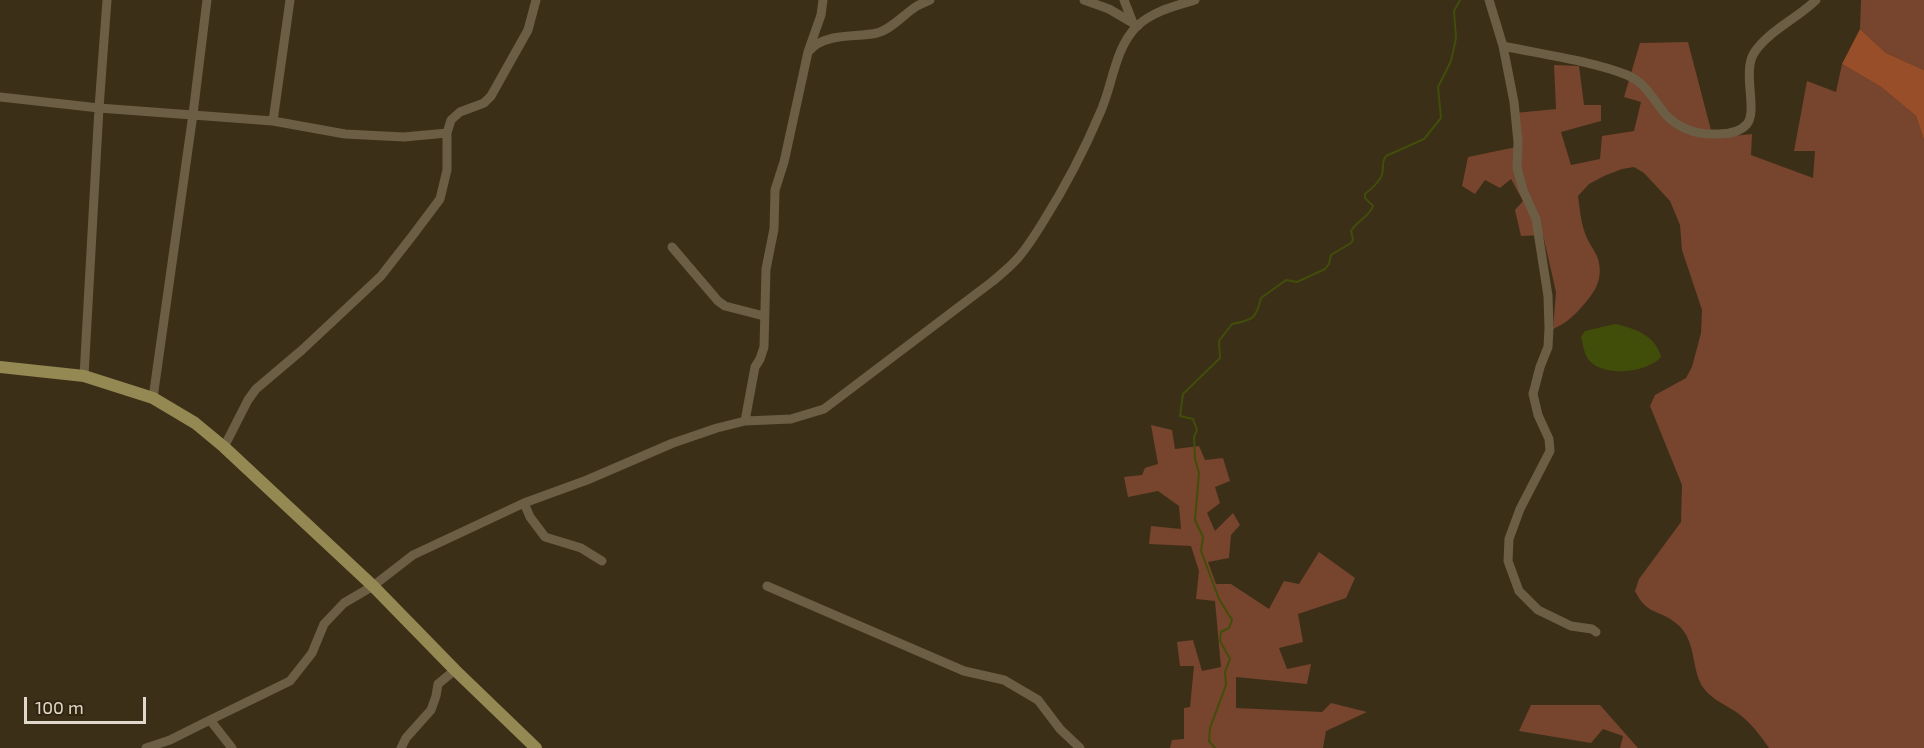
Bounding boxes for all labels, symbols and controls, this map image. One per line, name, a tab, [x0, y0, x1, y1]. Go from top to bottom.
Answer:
scale bar	[27, 685, 148, 723]
text: 100 m	[35, 696, 84, 718]

